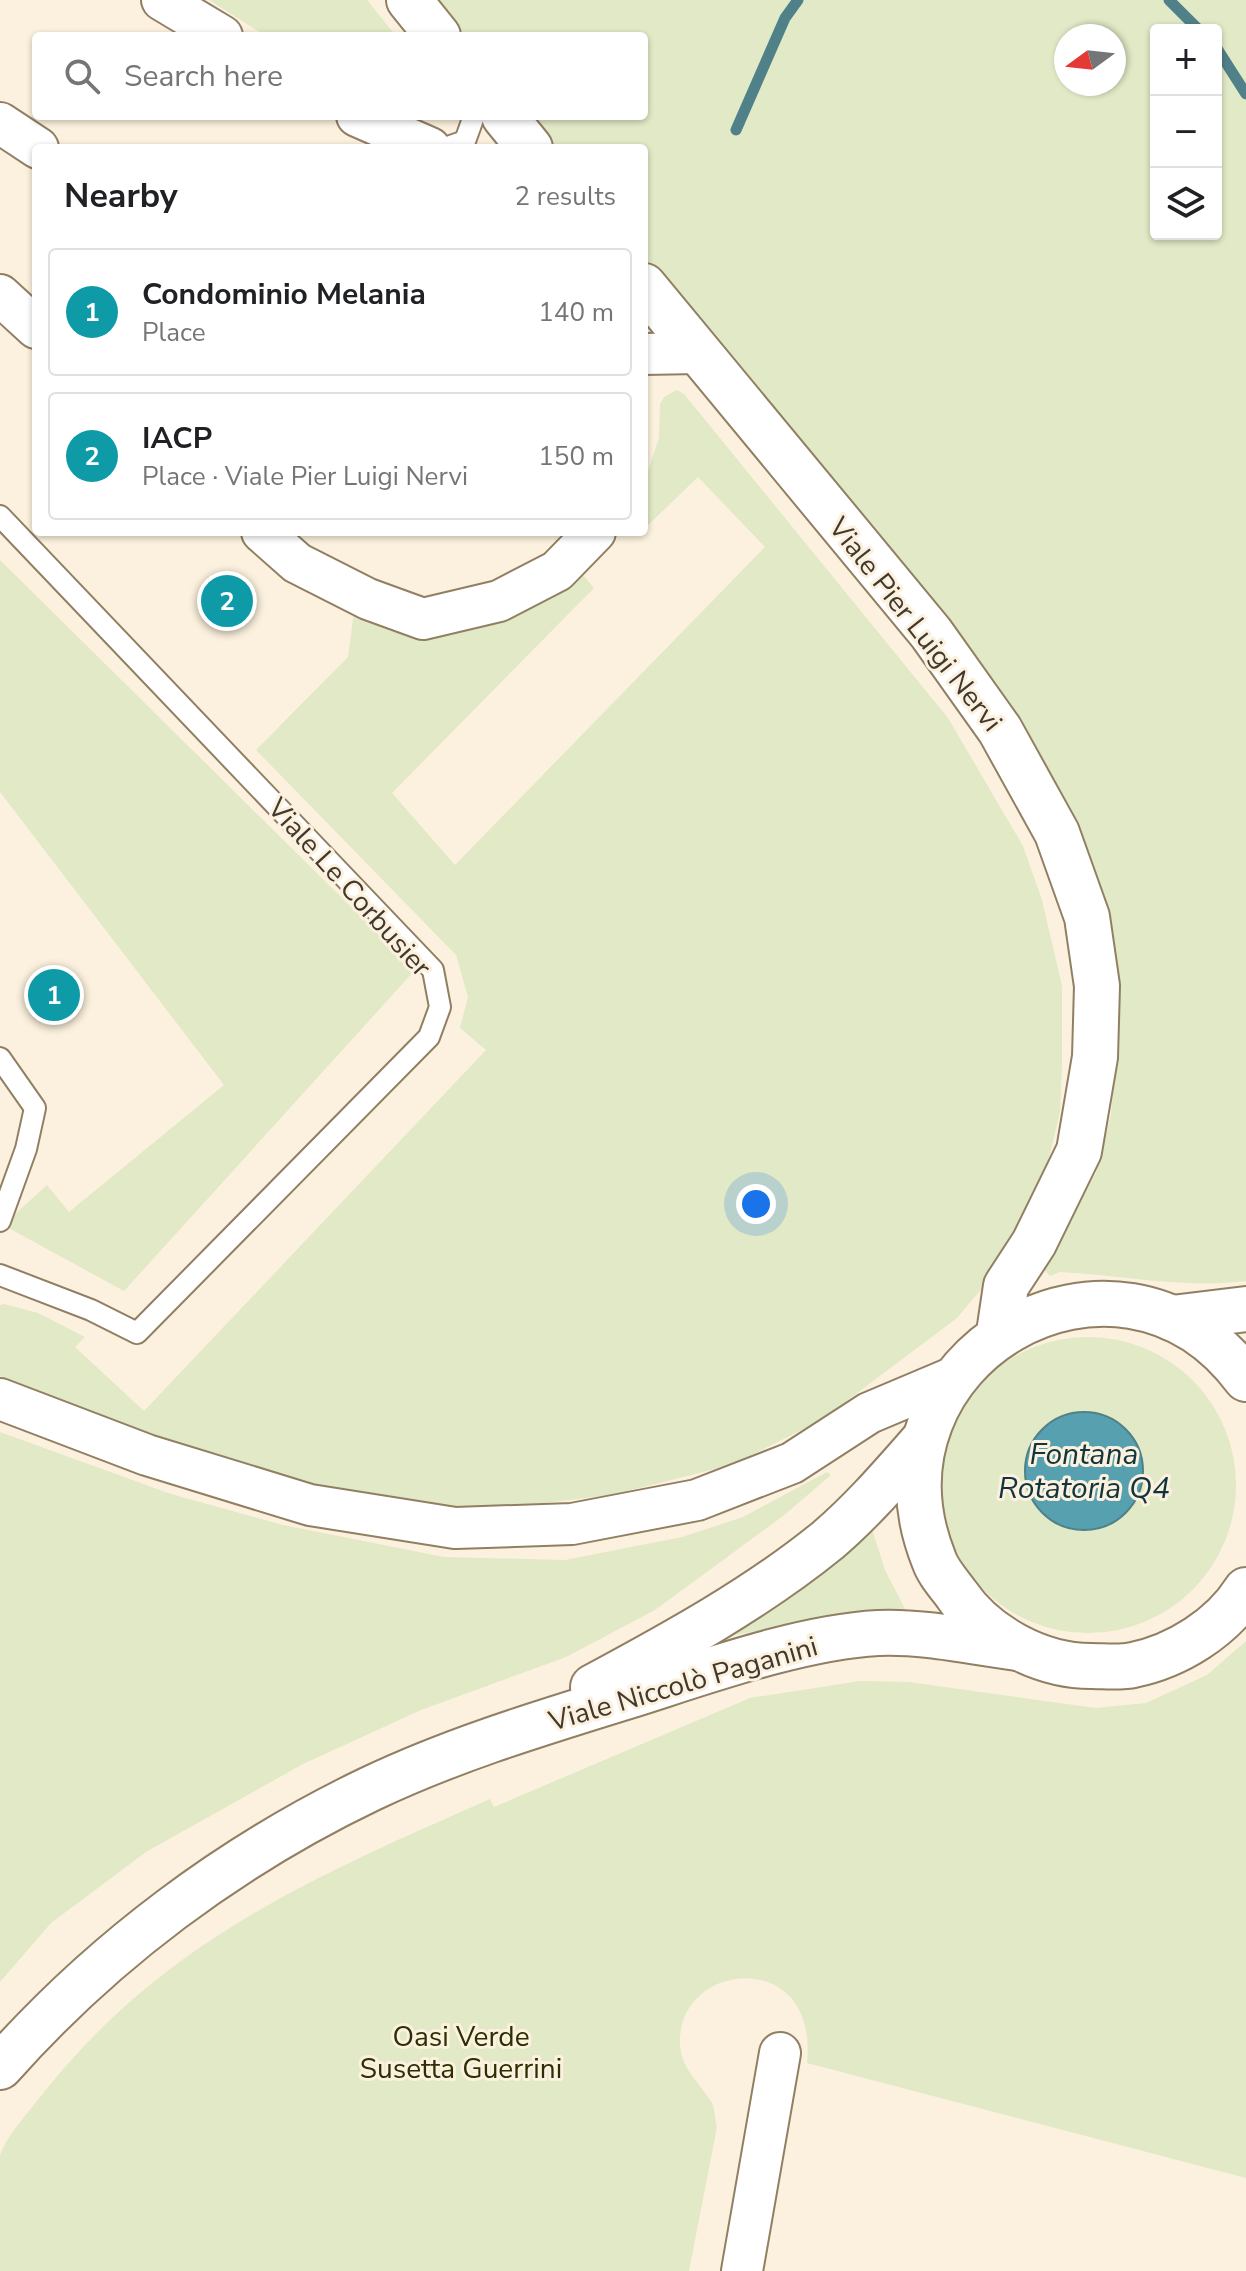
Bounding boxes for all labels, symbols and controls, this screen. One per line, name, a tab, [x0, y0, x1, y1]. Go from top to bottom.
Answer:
north arrow	[1054, 24, 1126, 96]
map controls	[1150, 24, 1222, 240]
button: +	[1150, 24, 1222, 96]
search box	[32, 32, 648, 120]
icon: search	[60, 54, 104, 98]
text: Search here	[124, 56, 283, 97]
button: −	[1150, 96, 1222, 168]
button: layers	[1150, 168, 1222, 240]
text: Nearby	[64, 173, 178, 219]
text: 2 results	[515, 179, 616, 214]
text: Condominio Melania	[142, 274, 426, 315]
text: 1	[84, 295, 100, 330]
text: 140 m	[538, 295, 614, 330]
text: Place	[142, 315, 206, 350]
text: IACP	[142, 418, 212, 459]
text: 2	[84, 439, 100, 474]
text: 150 m	[538, 439, 614, 474]
text: Place · Viale Pier Luigi Nervi	[142, 459, 468, 494]
street label: Viale Pier Luigi Nervi	[819, 509, 1011, 739]
pin: 2	[201, 571, 253, 631]
street label: Viale Le Corbusier	[258, 789, 440, 985]
pin: 1	[28, 965, 80, 1025]
your location	[736, 1184, 776, 1224]
water label: Fontana Rotatoria Q4	[998, 1434, 1170, 1509]
street label: Viale Niccolò Paganini	[544, 1627, 822, 1741]
park label: Oasi Verde Susetta Guerrini	[360, 2018, 562, 2088]

